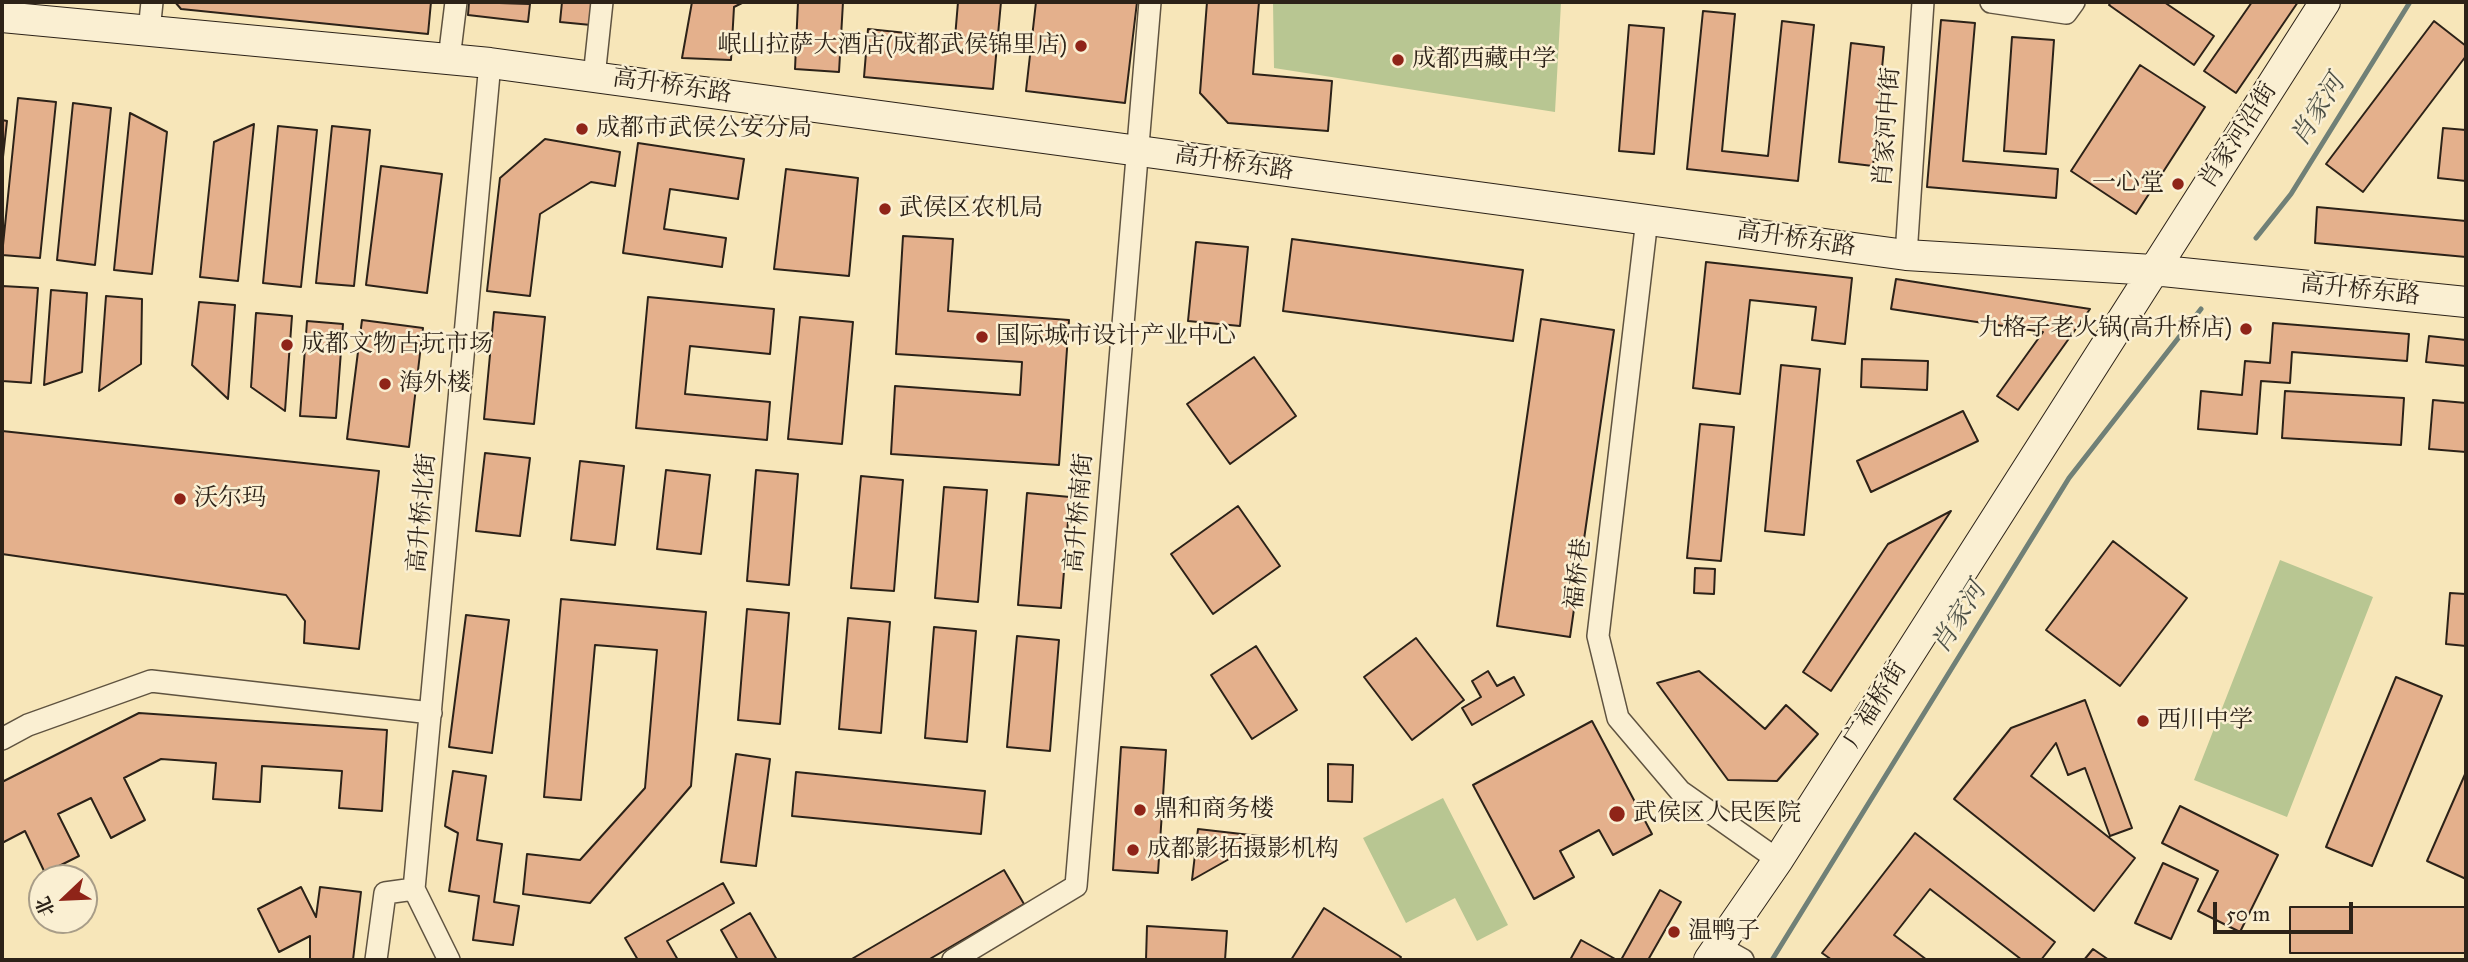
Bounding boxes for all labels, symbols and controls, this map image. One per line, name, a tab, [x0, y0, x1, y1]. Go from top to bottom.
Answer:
place label: 岷山拉萨大酒店(成都武侯锦里店)	[718, 32, 1067, 60]
marker: 岷山拉萨大酒店(成都武侯锦里店)	[1073, 38, 1089, 54]
place label: 成都西藏中学	[1412, 46, 1556, 74]
marker: 成都西藏中学	[1390, 52, 1406, 68]
street label: 高升桥东路	[611, 64, 733, 110]
street label: 肖家河中街	[1869, 66, 1907, 188]
water label: 肖家河	[2285, 70, 2353, 152]
street label: 肖家河沿街	[2194, 78, 2284, 194]
place label: 成都市武侯公安分局	[596, 115, 812, 143]
marker: 成都市武侯公安分局	[574, 121, 590, 137]
street label: 高升桥东路	[1173, 141, 1295, 187]
place label: 一心堂	[2092, 170, 2164, 198]
marker: 一心堂	[2170, 176, 2186, 192]
place label: 武侯区农机局	[899, 195, 1043, 223]
marker: 武侯区农机局	[877, 201, 893, 217]
street label: 高升桥东路	[1735, 217, 1857, 263]
street label: 高升桥东路	[2299, 270, 2421, 312]
place label: 九格子老火锅(高升桥店)	[1979, 315, 2232, 343]
marker: 九格子老火锅(高升桥店)	[2238, 321, 2254, 337]
place label: 国际城市设计产业中心	[996, 323, 1236, 351]
marker: 国际城市设计产业中心	[974, 329, 990, 345]
place label: 成都文物古玩市场	[301, 331, 493, 359]
marker: 成都文物古玩市场	[279, 337, 295, 353]
place label: 海外楼	[399, 370, 471, 398]
marker: 海外楼	[377, 376, 393, 392]
street label: 高升桥北街	[403, 452, 443, 574]
street label: 高升桥南街	[1060, 452, 1100, 574]
place label: 沃尔玛	[194, 485, 266, 513]
marker: 沃尔玛	[172, 491, 188, 507]
street label: 福桥巷	[1560, 537, 1598, 611]
water label: 肖家河	[1926, 577, 1994, 659]
street label: 广福桥街	[1838, 657, 1914, 753]
place label: 西川中学	[2157, 707, 2253, 735]
marker: 西川中学	[2135, 713, 2151, 729]
place label: 鼎和商务楼	[1154, 796, 1274, 824]
place label: 武侯区人民医院	[1633, 800, 1801, 828]
marker: 鼎和商务楼	[1132, 802, 1148, 818]
marker: 武侯区人民医院	[1607, 804, 1627, 824]
place label: 成都影拓摄影机构	[1147, 836, 1339, 864]
marker: 成都影拓摄影机构	[1125, 842, 1141, 858]
north arrow	[28, 864, 98, 934]
scale bar	[2216, 888, 2356, 932]
text: 北	[31, 893, 59, 920]
text: 50 m	[2226, 901, 2270, 927]
place label: 温鸭子	[1688, 918, 1760, 946]
marker: 温鸭子	[1666, 924, 1682, 940]

